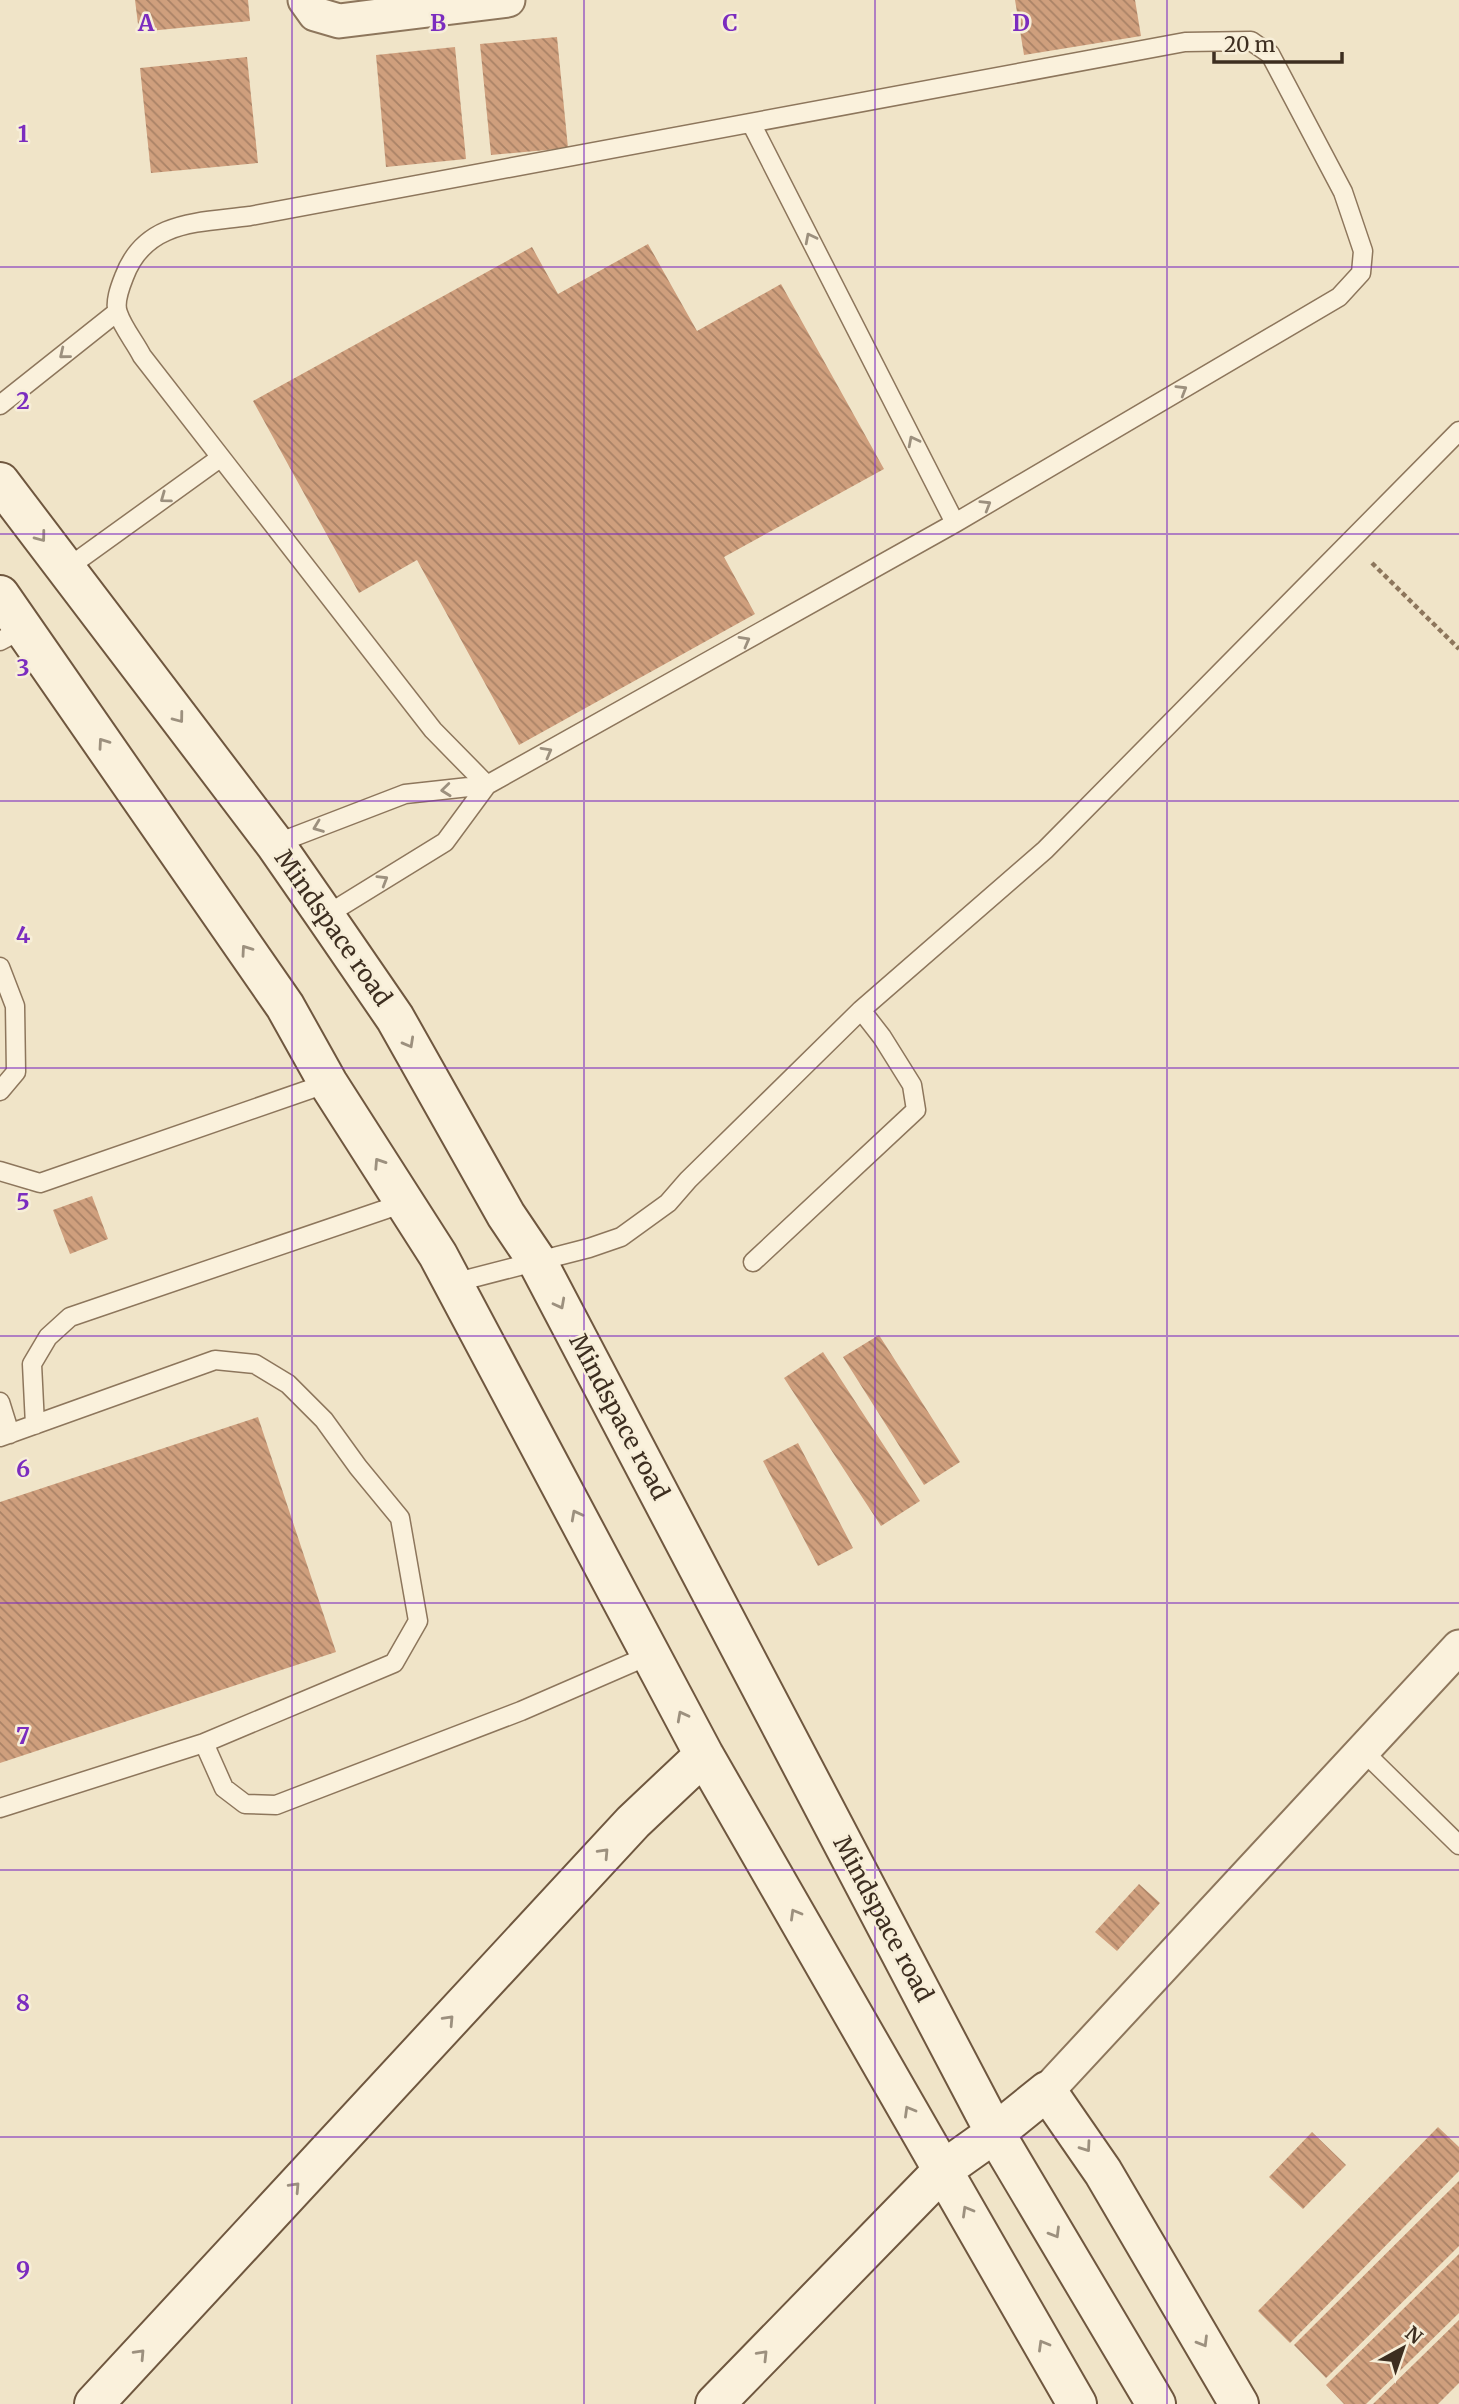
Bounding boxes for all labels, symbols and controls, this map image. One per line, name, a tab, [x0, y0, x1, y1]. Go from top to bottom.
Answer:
text: A	[137, 8, 155, 37]
text: B	[430, 8, 446, 37]
text: C	[722, 8, 738, 37]
text: D	[1012, 8, 1030, 37]
scale bar	[1214, 21, 1342, 65]
text: 20 m	[1224, 31, 1276, 58]
text: 1	[18, 119, 29, 148]
one-way arrow	[804, 233, 818, 245]
one-way arrow	[59, 346, 71, 359]
one-way arrow	[1174, 385, 1187, 398]
text: 2	[16, 386, 30, 415]
one-way arrow	[908, 435, 922, 448]
one-way arrow	[160, 490, 173, 502]
one-way arrow	[979, 500, 991, 513]
one-way arrow	[33, 529, 45, 541]
one-way arrow	[738, 636, 751, 649]
text: 3	[16, 653, 30, 682]
one-way arrow	[170, 710, 183, 723]
one-way arrow	[99, 738, 111, 751]
one-way arrow	[539, 747, 552, 760]
one-way arrow	[440, 782, 452, 797]
one-way arrow	[313, 819, 325, 833]
street label: Mindspace road	[268, 844, 399, 1012]
one-way arrow	[375, 876, 388, 889]
text: 4	[16, 920, 31, 949]
one-way arrow	[242, 945, 254, 958]
one-way arrow	[401, 1036, 414, 1049]
one-way arrow	[374, 1158, 387, 1171]
text: 5	[16, 1187, 30, 1216]
one-way arrow	[551, 1296, 565, 1309]
street label: Mindspace road	[563, 1328, 676, 1505]
text: 6	[16, 1454, 30, 1483]
one-way arrow	[570, 1510, 584, 1522]
one-way arrow	[677, 1711, 691, 1723]
text: 7	[16, 1721, 30, 1750]
street label: Mindspace road	[827, 1830, 940, 2007]
one-way arrow	[596, 1848, 608, 1861]
one-way arrow	[790, 1908, 803, 1921]
text: 8	[16, 1988, 30, 2017]
one-way arrow	[441, 2015, 454, 2028]
one-way arrow	[904, 2105, 917, 2118]
one-way arrow	[1078, 2139, 1090, 2152]
one-way arrow	[286, 2182, 299, 2195]
one-way arrow	[962, 2206, 975, 2219]
one-way arrow	[1047, 2226, 1060, 2239]
text: 9	[16, 2255, 30, 2284]
north arrow	[1368, 2313, 1438, 2383]
text: N	[1400, 2321, 1427, 2349]
one-way arrow	[1195, 2335, 1208, 2348]
one-way arrow	[1038, 2339, 1051, 2352]
one-way arrow	[132, 2349, 144, 2362]
one-way arrow	[754, 2350, 767, 2363]

